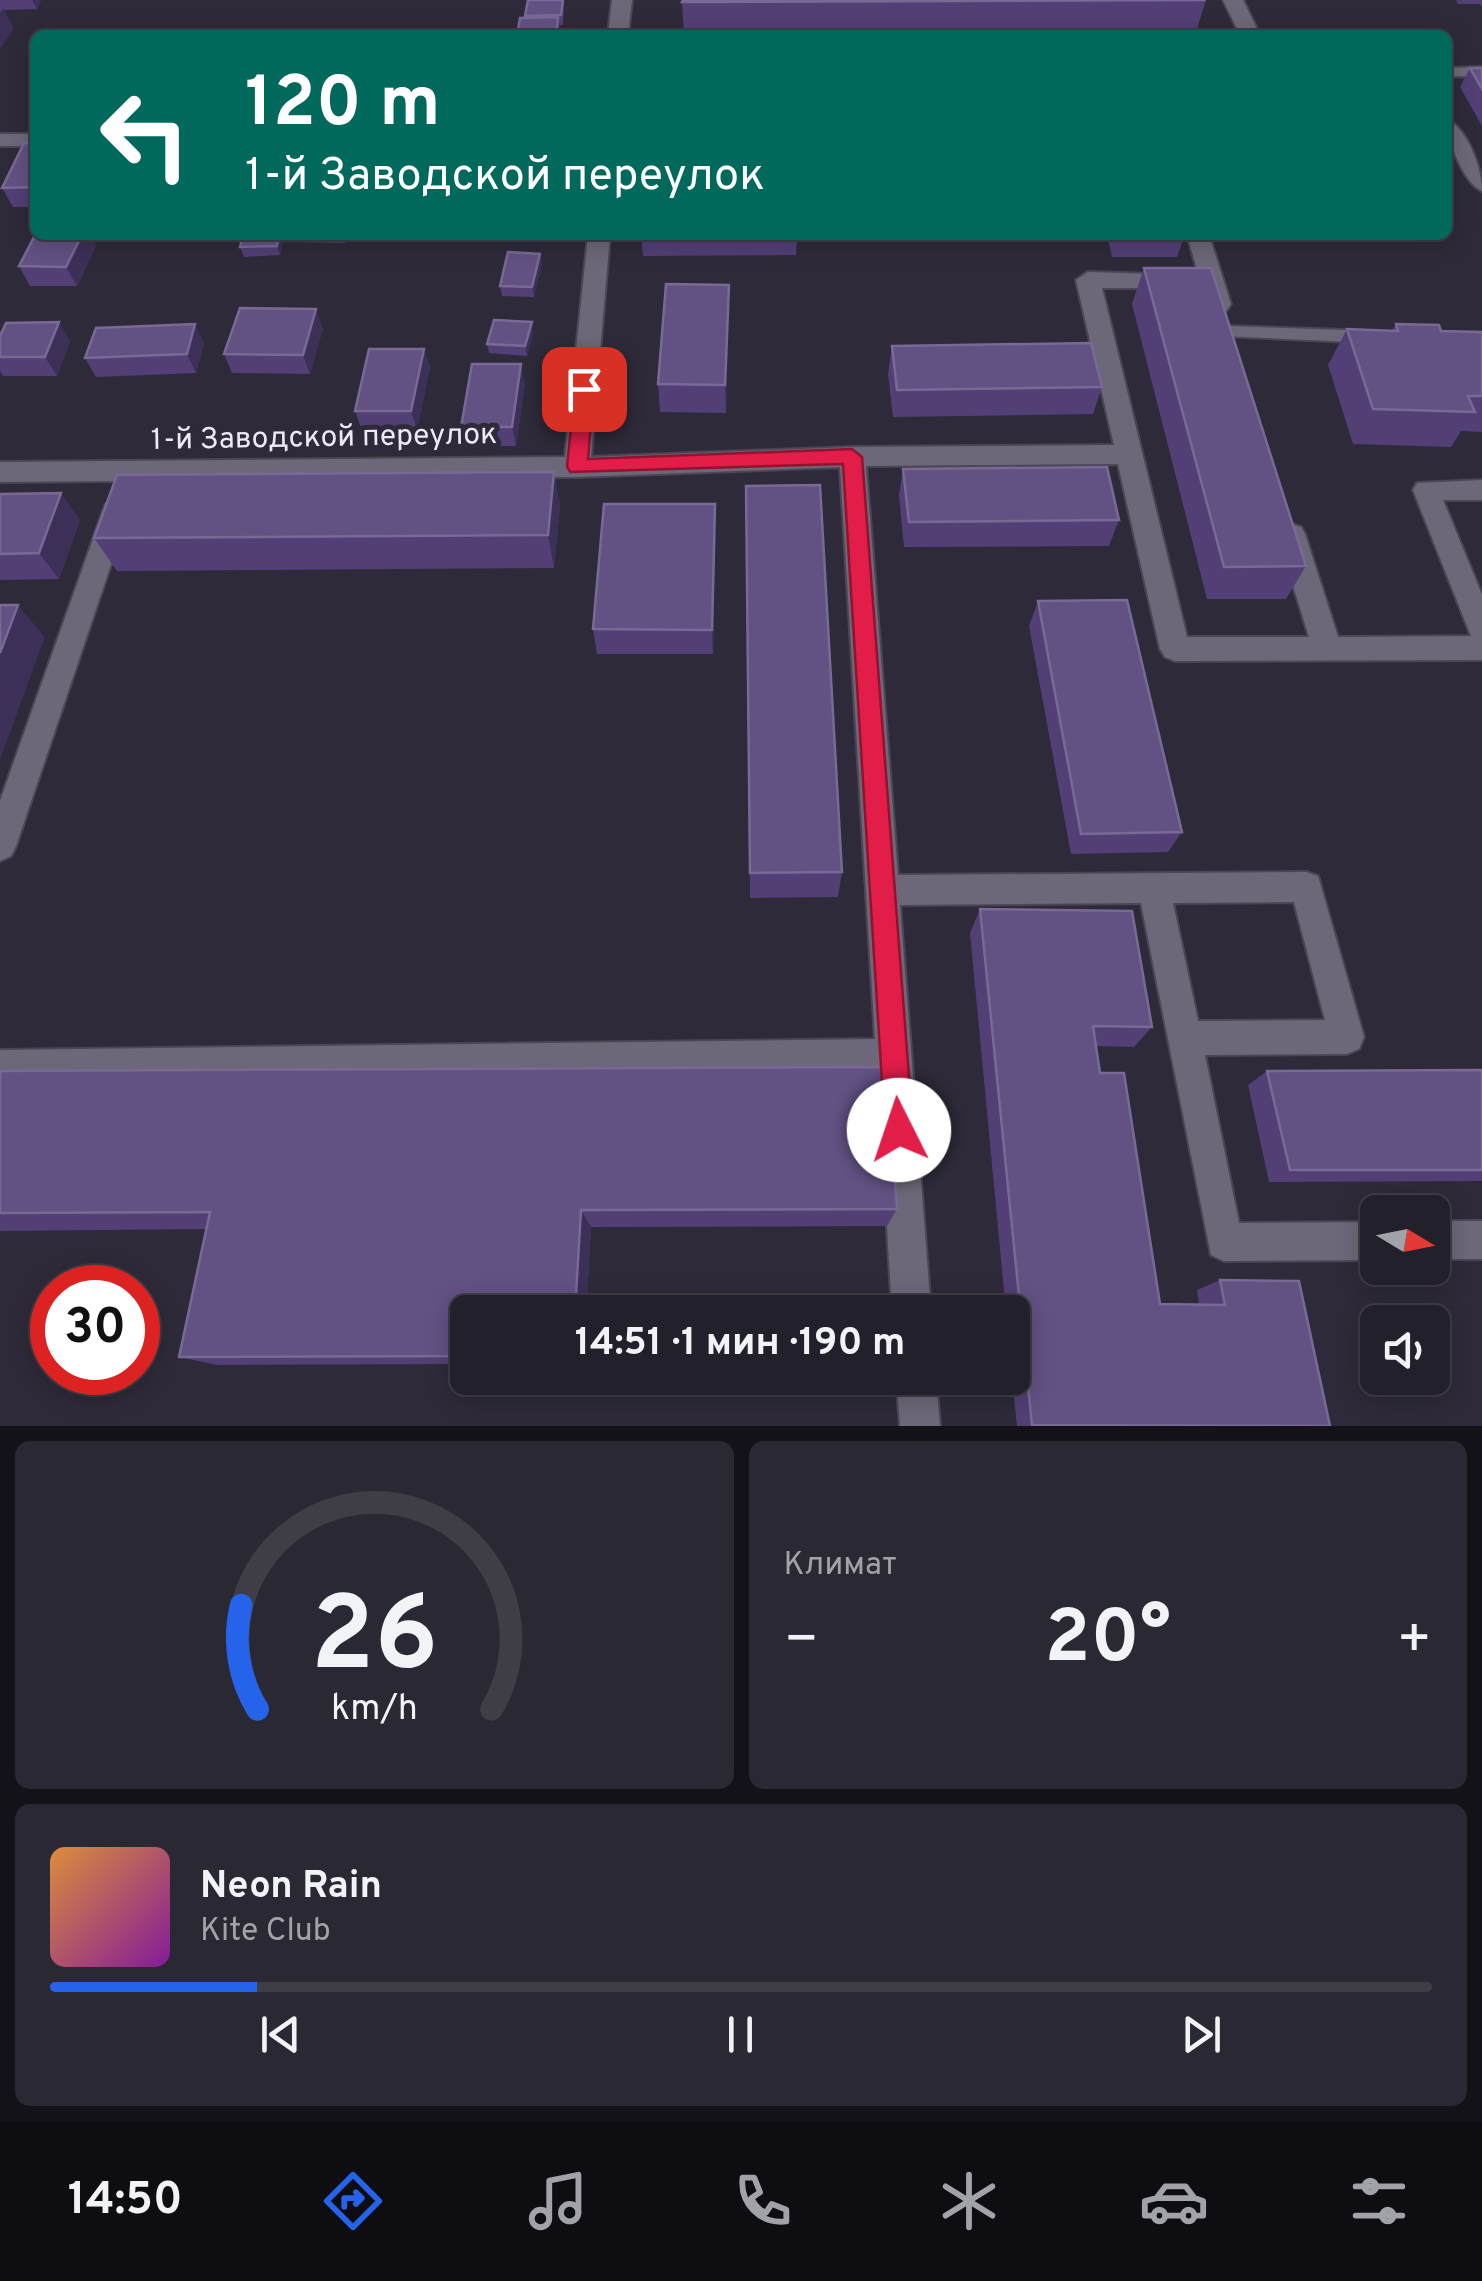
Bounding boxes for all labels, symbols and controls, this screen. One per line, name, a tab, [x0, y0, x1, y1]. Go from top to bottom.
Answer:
text: 120 m	[245, 62, 441, 151]
icon: left	[80, 70, 210, 200]
text: 1-й Заводской переулок	[245, 149, 765, 206]
pin	[542, 347, 627, 432]
icon: arrive	[557, 362, 612, 417]
street label: 1-й Заводской переулок	[150, 417, 498, 460]
position arrow	[847, 1078, 951, 1182]
north arrow	[1360, 1195, 1450, 1285]
map controls	[1360, 1195, 1450, 1395]
speed limit sign: 30	[30, 1265, 160, 1395]
button: sound	[1360, 1305, 1450, 1395]
text: 14:51 · 1 мин · 190 m	[575, 1320, 905, 1369]
text: Климат	[784, 1546, 897, 1586]
text: 26	[310, 1575, 438, 1707]
text: 20°	[1045, 1594, 1171, 1689]
text: −	[784, 1607, 819, 1677]
text: +	[1397, 1607, 1432, 1677]
text: km/h	[331, 1687, 418, 1733]
text: Neon Rain	[200, 1863, 382, 1912]
text: Kite Club	[200, 1912, 331, 1952]
icon: previous	[253, 2007, 308, 2062]
icon: pause	[713, 2007, 768, 2062]
icon: next	[1174, 2007, 1229, 2062]
icon: directions	[318, 2166, 388, 2236]
icon: music	[523, 2166, 593, 2236]
icon: phone	[728, 2166, 798, 2236]
icon: climate	[934, 2166, 1004, 2236]
icon: car	[1139, 2166, 1209, 2236]
icon: filters	[1344, 2166, 1414, 2236]
text: 14:50	[68, 2173, 183, 2230]

